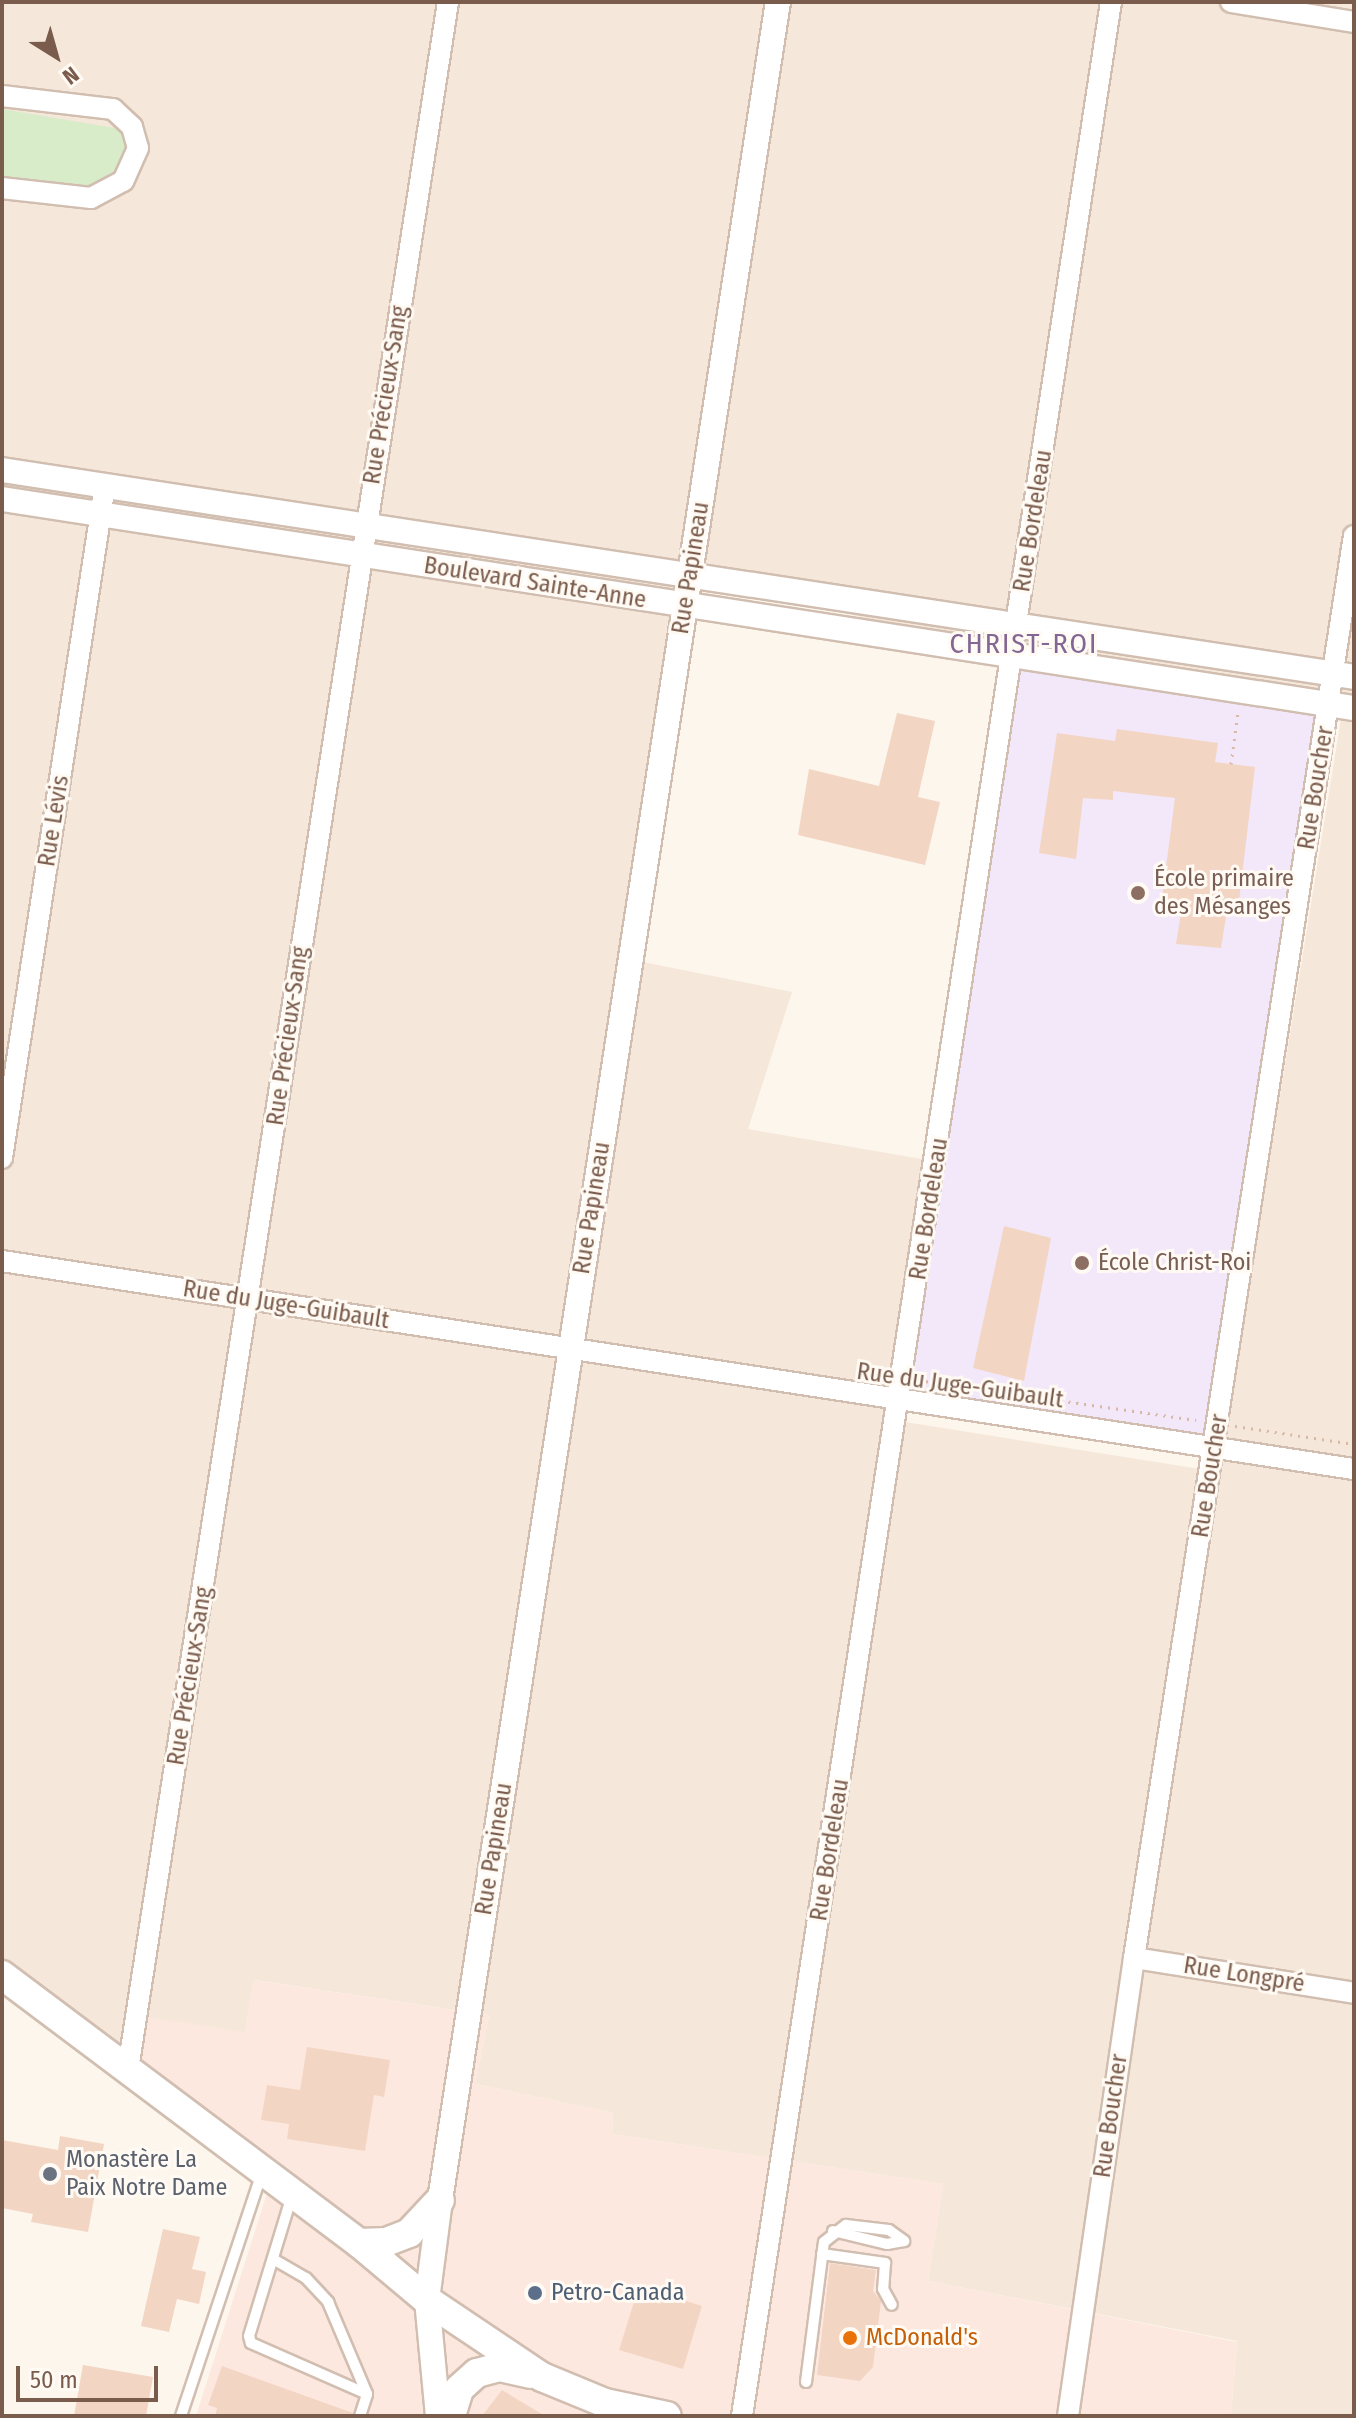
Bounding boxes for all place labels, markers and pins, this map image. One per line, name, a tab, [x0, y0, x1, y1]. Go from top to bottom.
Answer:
place label: École primaire des Mésanges	[1154, 865, 1294, 921]
marker: École primaire des Mésanges	[1129, 884, 1147, 902]
place label: École Christ-Roi	[1098, 1249, 1251, 1277]
marker: École Christ-Roi	[1073, 1254, 1091, 1272]
place label: Monastère La Paix Notre Dame	[66, 2146, 227, 2202]
marker: Monastère La Paix Notre Dame	[41, 2165, 59, 2183]
place label: Petro-Canada	[551, 2279, 684, 2307]
marker: Petro-Canada	[526, 2284, 544, 2302]
place label: McDonald's	[866, 2324, 978, 2352]
marker: McDonald's	[841, 2329, 859, 2347]

